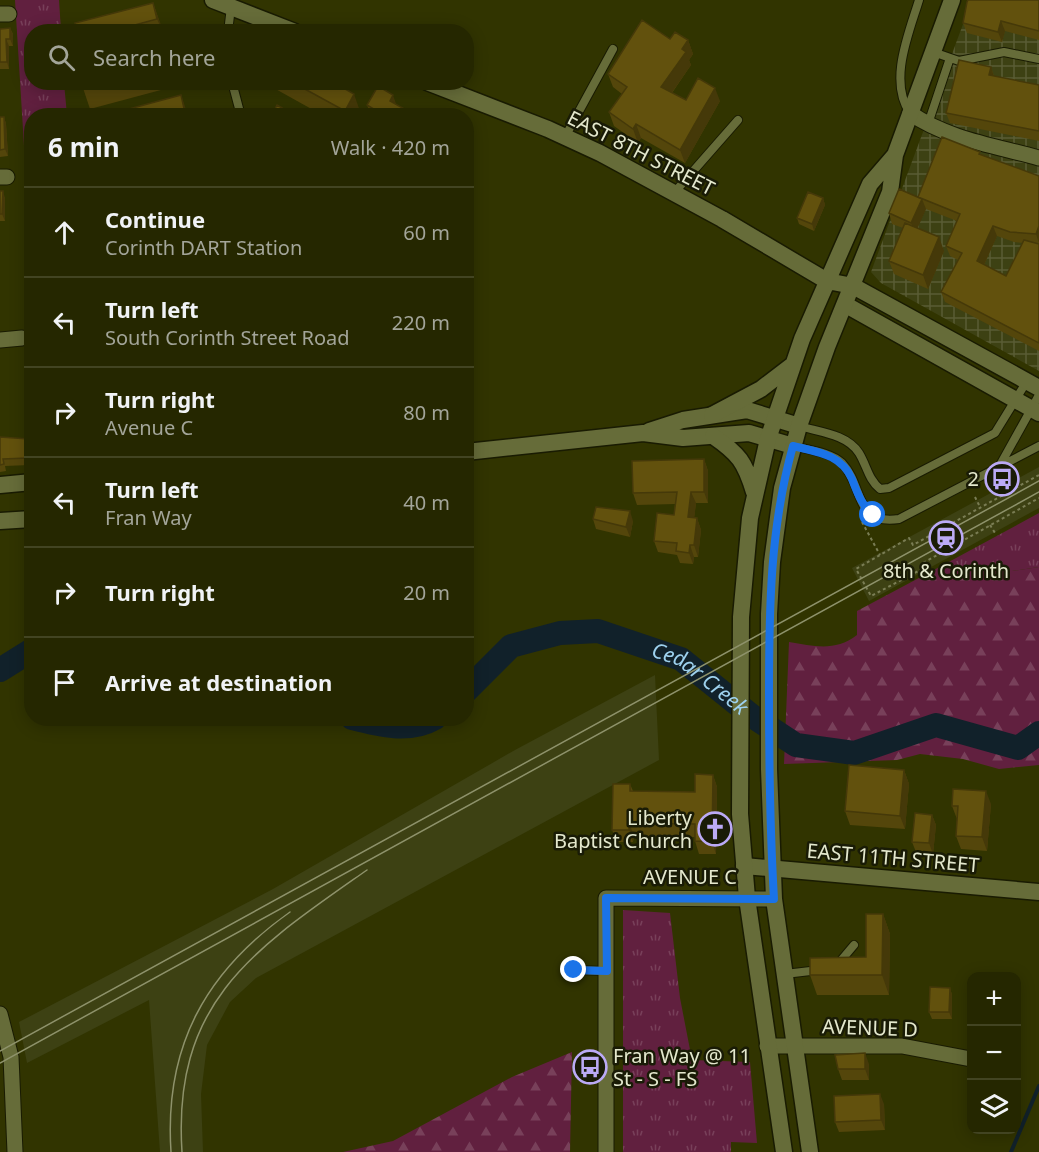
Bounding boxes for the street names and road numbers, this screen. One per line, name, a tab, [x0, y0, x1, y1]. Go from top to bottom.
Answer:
street label: EAST 8TH STREET	[563, 104, 719, 201]
street label: EAST 11TH STREET	[806, 837, 980, 878]
street label: AVENUE C	[643, 863, 737, 890]
street label: AVENUE D	[822, 1012, 918, 1043]

